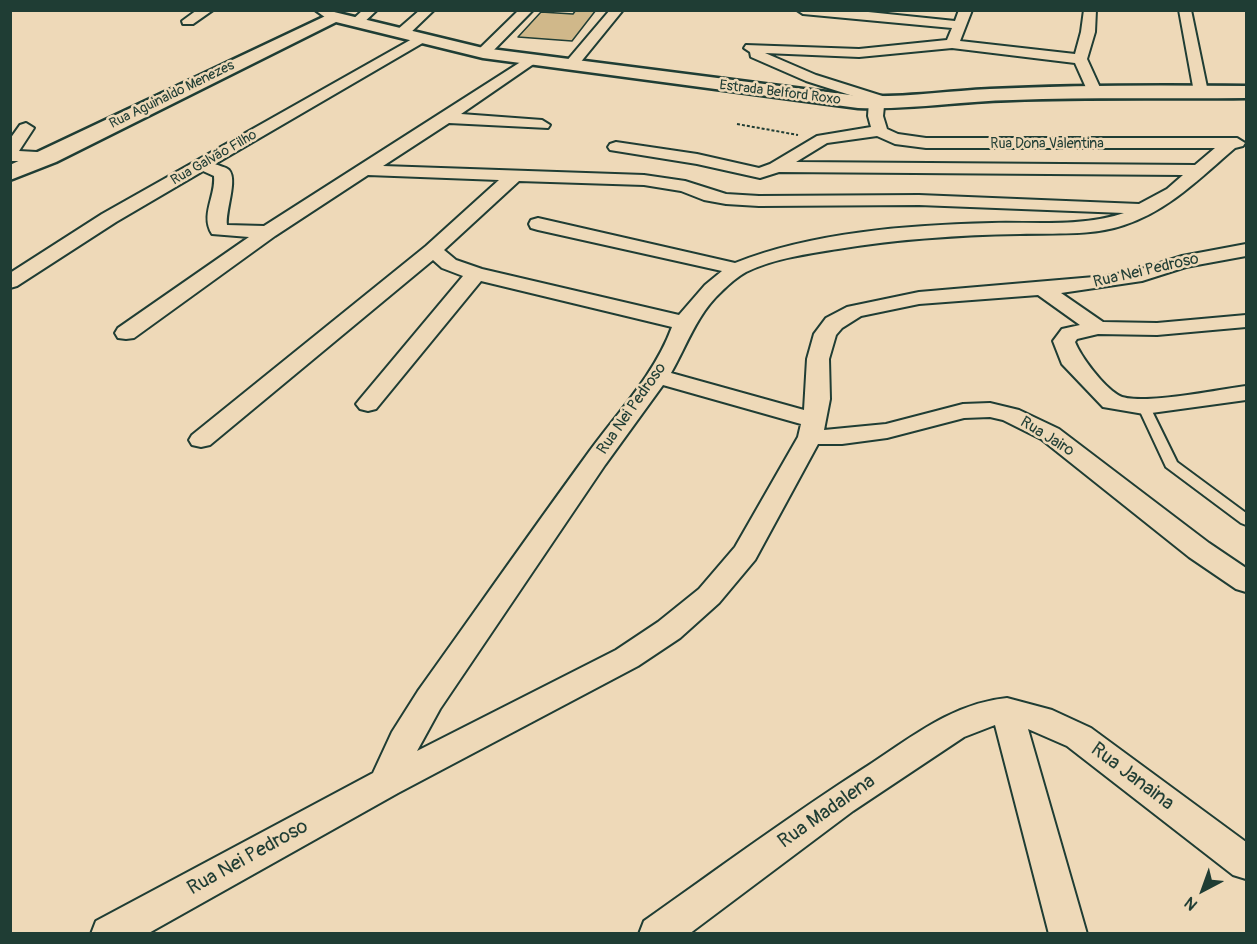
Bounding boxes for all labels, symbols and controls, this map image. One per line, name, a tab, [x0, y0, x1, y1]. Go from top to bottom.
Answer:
street label: Rua Aguinaldo Menezes	[107, 57, 237, 133]
street label: Estrada Belford Roxo	[718, 77, 842, 109]
street label: Rua Galvão Filho	[168, 127, 260, 189]
street label: Rua Dona Valentina	[990, 136, 1104, 152]
street label: Rua Nei Pedroso	[1091, 250, 1201, 292]
street label: Rua Nei Pedroso	[593, 359, 671, 459]
street label: Rua Jairo	[1016, 413, 1078, 461]
street label: Rua Janaina	[1086, 738, 1178, 816]
street label: Rua Madalena	[774, 770, 880, 854]
street label: Rua Nei Pedroso	[183, 815, 313, 901]
north arrow	[1173, 860, 1233, 920]
text: N	[1181, 892, 1202, 915]

